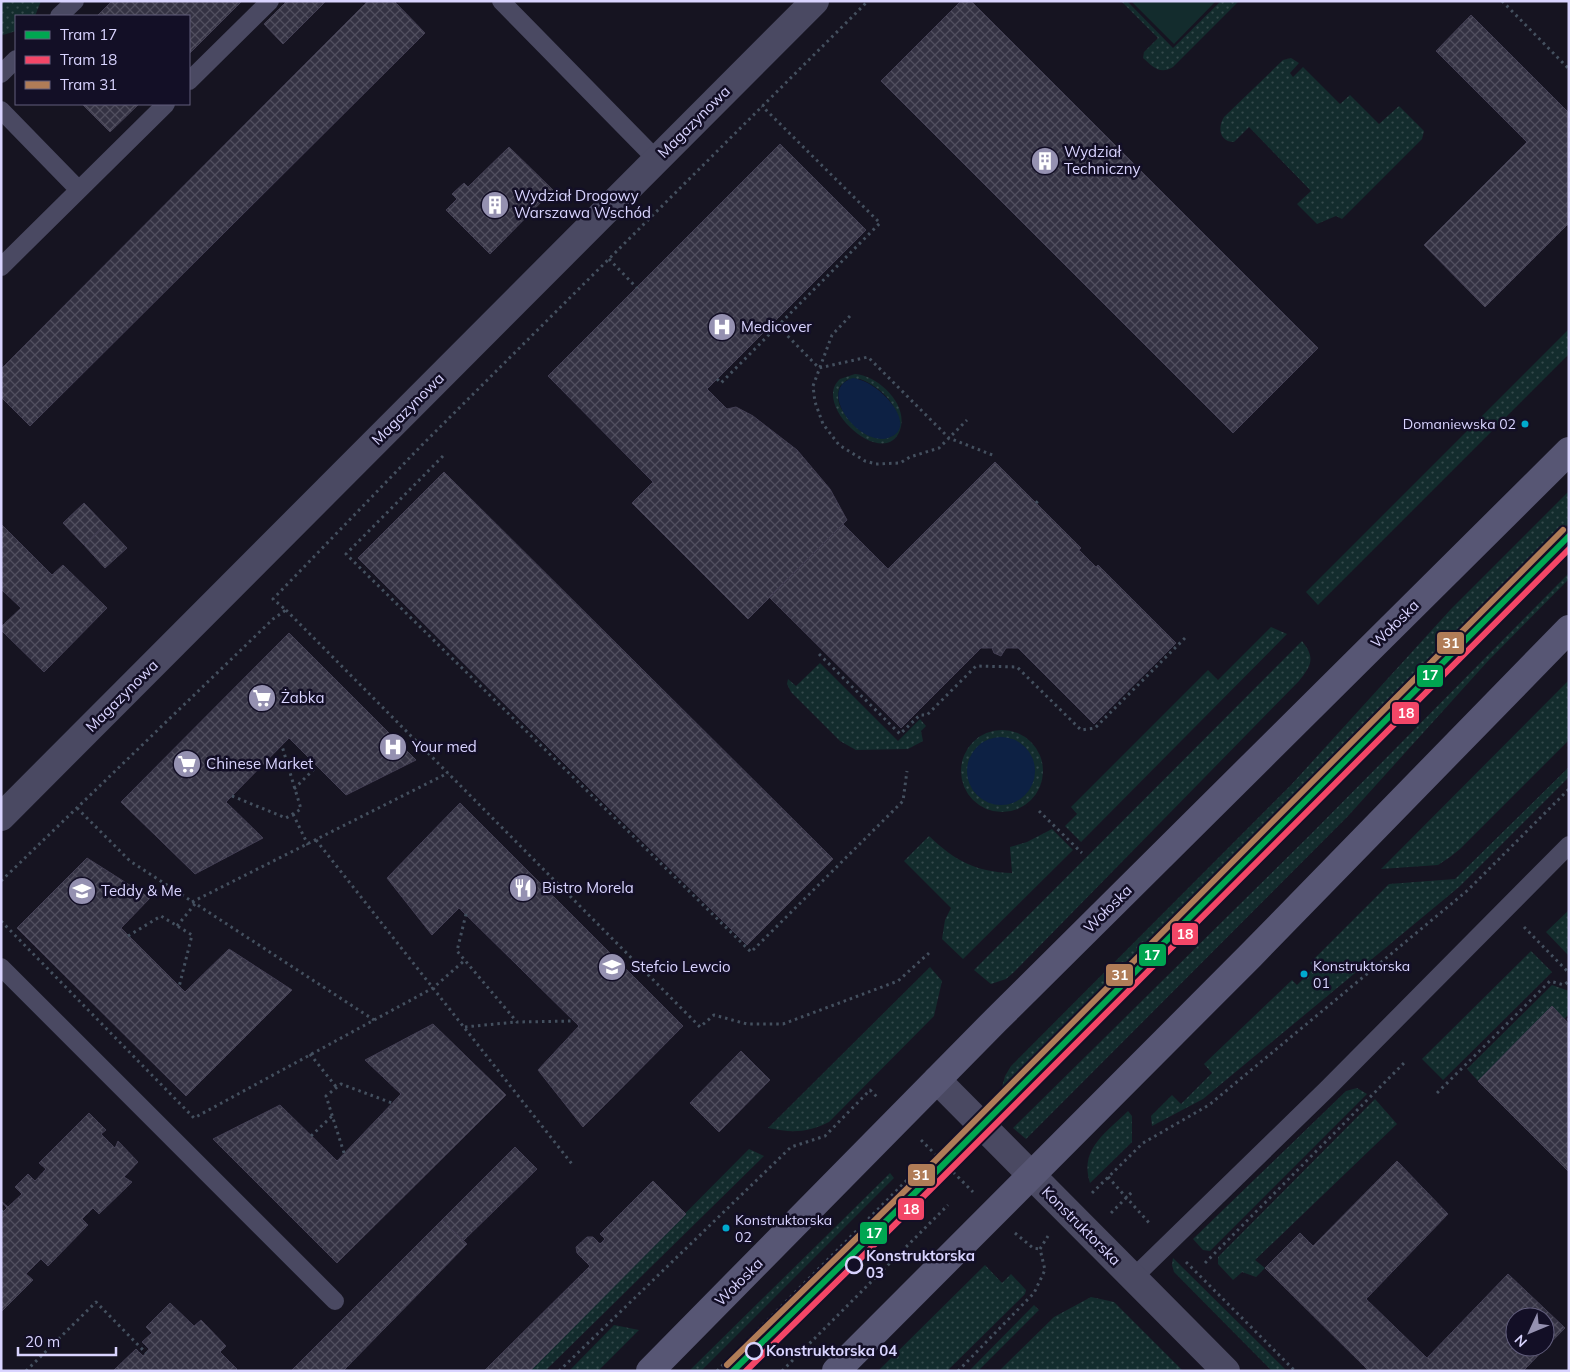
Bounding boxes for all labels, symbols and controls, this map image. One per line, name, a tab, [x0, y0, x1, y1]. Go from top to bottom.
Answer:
legend	[15, 15, 190, 105]
text: Tram 17	[60, 25, 117, 44]
text: Tram 18	[60, 50, 117, 69]
text: Tram 31	[60, 75, 117, 94]
street label: Magazynowa	[653, 81, 734, 162]
place label: Wydział Techniczny	[1064, 142, 1141, 178]
building icon: Wydział Techniczny	[1030, 146, 1060, 176]
place label: Wydział Drogowy Warszawa Wschód	[514, 186, 651, 222]
building icon: Wydział Drogowy Warszawa Wschód	[480, 190, 510, 220]
hospital icon: Medicover	[707, 312, 737, 342]
place label: Medicover	[741, 317, 812, 336]
street label: Magazynowa	[367, 368, 448, 449]
place label: Domaniewska 02	[1403, 415, 1516, 433]
marker: Domaniewska 02	[1520, 419, 1530, 429]
street label: Wołoska	[1367, 596, 1423, 652]
line badge: 31	[1436, 631, 1465, 655]
text: 31	[1443, 634, 1459, 652]
street label: Magazynowa	[81, 655, 162, 736]
line badge: 17	[1416, 664, 1444, 688]
text: 17	[1422, 666, 1438, 684]
supermarket icon: Żabka	[247, 683, 277, 713]
place label: Żabka	[281, 688, 324, 707]
line badge: 18	[1391, 701, 1420, 725]
text: 18	[1398, 704, 1414, 722]
hospital icon: Your med	[378, 732, 408, 762]
place label: Your med	[411, 737, 477, 756]
supermarket icon: Chinese Market	[172, 749, 202, 779]
place label: Chinese Market	[206, 754, 313, 773]
restaurant icon: Bistro Morela	[508, 873, 538, 903]
school or university icon: Teddy & Me	[67, 876, 97, 906]
place label: Bistro Morela	[542, 878, 634, 897]
place label: Teddy & Me	[101, 881, 182, 900]
street label: Wołoska	[1080, 881, 1136, 937]
line badge: 18	[1171, 922, 1199, 946]
text: 18	[1177, 925, 1193, 943]
line badge: 17	[1138, 943, 1167, 967]
text: 17	[1144, 946, 1160, 964]
school or university icon: Stefcio Lewcio	[597, 952, 627, 982]
place label: Stefcio Lewcio	[631, 957, 731, 976]
place label: Konstruktorska 01	[1313, 957, 1410, 992]
line badge: 31	[1105, 963, 1134, 987]
text: 31	[1112, 966, 1128, 984]
marker: Konstruktorska 01	[1299, 969, 1309, 979]
line badge: 31	[907, 1163, 936, 1187]
text: 31	[913, 1166, 929, 1184]
street label: Konstruktorska	[1038, 1182, 1125, 1269]
line badge: 18	[897, 1197, 925, 1221]
text: 18	[903, 1200, 919, 1218]
place label: Konstruktorska 02	[735, 1211, 832, 1246]
line badge: 17	[859, 1221, 888, 1245]
marker: Konstruktorska 02	[721, 1223, 731, 1233]
text: 17	[866, 1224, 882, 1242]
place label: Konstruktorska 03	[866, 1246, 975, 1282]
street label: Wołoska	[711, 1254, 767, 1310]
marker: Konstruktorska 03	[845, 1256, 863, 1274]
north arrow	[1505, 1307, 1555, 1357]
scale bar	[18, 1324, 115, 1356]
text: N	[1511, 1331, 1531, 1351]
text: 20 m	[25, 1332, 60, 1351]
place label: Konstruktorska 04	[766, 1341, 897, 1360]
marker: Konstruktorska 04	[745, 1342, 763, 1360]

